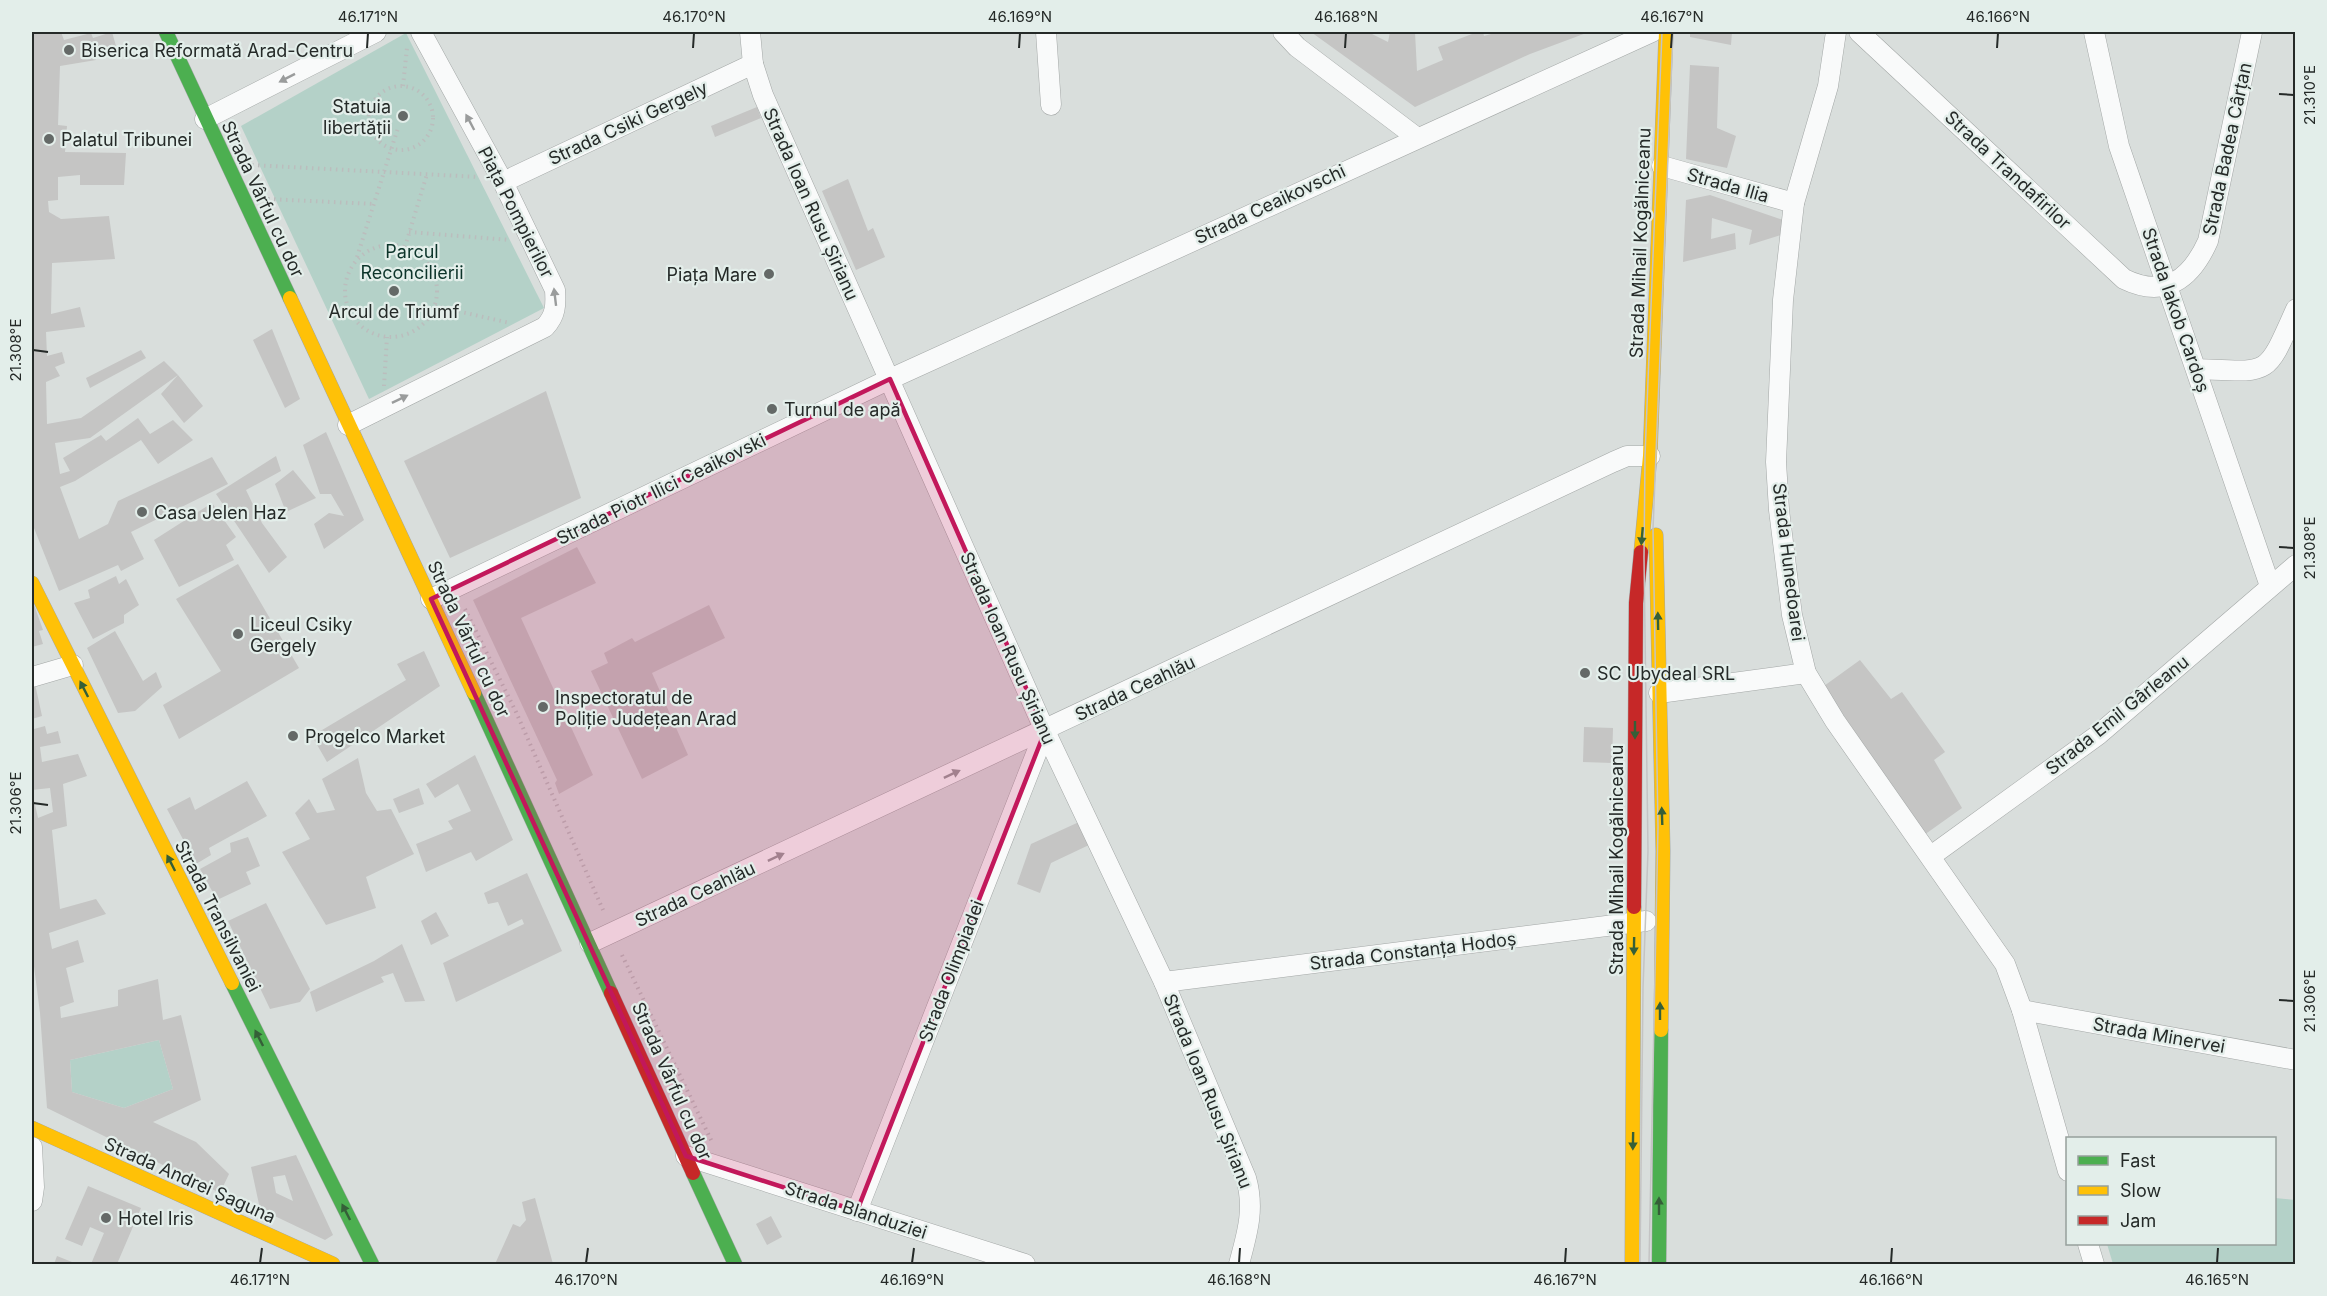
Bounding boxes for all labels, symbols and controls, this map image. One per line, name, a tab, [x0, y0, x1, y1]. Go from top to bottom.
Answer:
text: 46.171°N	[338, 7, 398, 26]
text: 46.170°N	[662, 7, 726, 26]
text: 46.169°N	[988, 7, 1052, 26]
text: 46.168°N	[1314, 7, 1378, 26]
text: 46.167°N	[1640, 7, 1704, 26]
text: 46.166°N	[1966, 7, 2030, 26]
place label: Biserica Reformată Arad-Centru	[81, 40, 353, 61]
marker: Biserica Reformată Arad-Centru	[62, 43, 76, 57]
street label: Strada Badea Cârțan	[2198, 61, 2257, 238]
text: 21.310°E	[2300, 65, 2319, 125]
one-way arrow	[278, 73, 295, 82]
street label: Strada Csiki Gergely	[545, 77, 711, 169]
place label: Statuia libertății	[323, 96, 391, 139]
street label: Strada Ioan Rusu Șirianu	[758, 105, 863, 304]
street label: Strada Trandafirilor	[1941, 106, 2075, 234]
marker: Statuia libertății	[396, 109, 410, 123]
one-way arrow	[465, 113, 475, 130]
street label: Strada Vârful cu dor	[217, 117, 309, 281]
street label: Strada Mihail Kogălniceanu	[1625, 127, 1655, 359]
place label: Palatul Tribunei	[61, 129, 192, 150]
marker: Palatul Tribunei	[42, 132, 56, 146]
street label: Piața Pompierilor	[473, 143, 558, 282]
street label: Strada Ceaikovschi	[1191, 160, 1349, 248]
street label: Strada Ilia	[1685, 163, 1771, 207]
street label: Strada Iakob Cardoș	[2137, 225, 2214, 395]
park label: Parcul Reconcilierii	[360, 241, 464, 283]
place label: Piața Mare	[667, 264, 757, 286]
marker: Piața Mare	[762, 267, 776, 281]
marker: Arcul de Triumf	[387, 284, 401, 298]
one-way arrow	[550, 287, 559, 306]
place label: Arcul de Triumf	[329, 301, 460, 322]
text: 21.308°E	[6, 319, 25, 381]
one-way arrow	[392, 394, 409, 403]
place label: Turnul de apă	[784, 399, 901, 420]
marker: Turnul de apă	[765, 402, 779, 416]
street label: Strada Piotr Ilici Ceaikovski	[553, 429, 769, 549]
street label: Strada Hunedoarei	[1769, 482, 1809, 642]
place label: Casa Jelen Haz	[154, 502, 287, 523]
marker: Casa Jelen Haz	[135, 505, 149, 519]
text: 21.308°E	[2300, 517, 2319, 579]
one-way arrow	[1637, 526, 1647, 545]
street label: Strada Ioan Rusu Șirianu	[955, 549, 1060, 748]
street label: Strada Vârful cu dor	[423, 557, 515, 721]
one-way arrow	[1653, 612, 1663, 631]
place label: Liceul Csiky Gergely	[250, 614, 352, 656]
marker: Liceul Csiky Gergely	[231, 627, 245, 641]
street label: Strada Ceahlău	[1072, 651, 1198, 725]
street label: Strada Emil Gârleanu	[2041, 651, 2193, 779]
place label: SC Ubydeal SRL	[1597, 663, 1735, 684]
marker: SC Ubydeal SRL	[1578, 666, 1592, 680]
one-way arrow	[80, 680, 89, 697]
place label: Inspectoratul de Poliție Județean Arad	[555, 687, 737, 730]
marker: Inspectoratul de Poliție Județean Arad	[536, 700, 550, 714]
one-way arrow	[1630, 721, 1640, 740]
place label: Progelco Market	[305, 726, 445, 747]
marker: Progelco Market	[286, 729, 300, 743]
street label: Strada Mihail Kogălniceanu	[1606, 745, 1627, 975]
one-way arrow	[944, 769, 962, 779]
text: 21.306°E	[6, 771, 25, 835]
one-way arrow	[1658, 807, 1667, 826]
street label: Strada Transilvaniei	[171, 837, 265, 995]
one-way arrow	[767, 852, 784, 861]
one-way arrow	[167, 855, 176, 872]
street label: Strada Ceahlău	[632, 857, 758, 931]
street label: Strada Olimpiadei	[914, 897, 988, 1045]
street label: Strada Constanța Hodoș	[1309, 928, 1518, 975]
one-way arrow	[1629, 937, 1639, 956]
text: 21.306°E	[2300, 969, 2319, 1033]
street label: Strada Ioan Rusu Șirianu	[1158, 991, 1257, 1192]
street label: Strada Vârful cu dor	[628, 999, 716, 1163]
one-way arrow	[1655, 1002, 1665, 1021]
street label: Strada Minervei	[2091, 1013, 2227, 1057]
one-way arrow	[254, 1029, 263, 1046]
one-way arrow	[1628, 1132, 1638, 1151]
street label: Strada Andrei Șaguna	[101, 1133, 279, 1228]
legend	[2066, 1137, 2276, 1245]
text: Fast	[2120, 1150, 2156, 1171]
street label: Strada Blanduziei	[782, 1177, 930, 1243]
text: Slow	[2120, 1180, 2161, 1201]
one-way arrow	[1654, 1197, 1664, 1216]
one-way arrow	[341, 1204, 350, 1221]
place label: Hotel Iris	[118, 1208, 194, 1229]
text: Jam	[2120, 1210, 2156, 1231]
marker: Hotel Iris	[99, 1211, 113, 1225]
text: 46.171°N	[230, 1270, 290, 1289]
text: 46.170°N	[554, 1270, 618, 1289]
text: 46.169°N	[880, 1270, 944, 1289]
text: 46.168°N	[1207, 1270, 1271, 1289]
text: 46.167°N	[1533, 1270, 1597, 1289]
text: 46.166°N	[1859, 1270, 1923, 1289]
text: 46.165°N	[2185, 1270, 2249, 1289]

